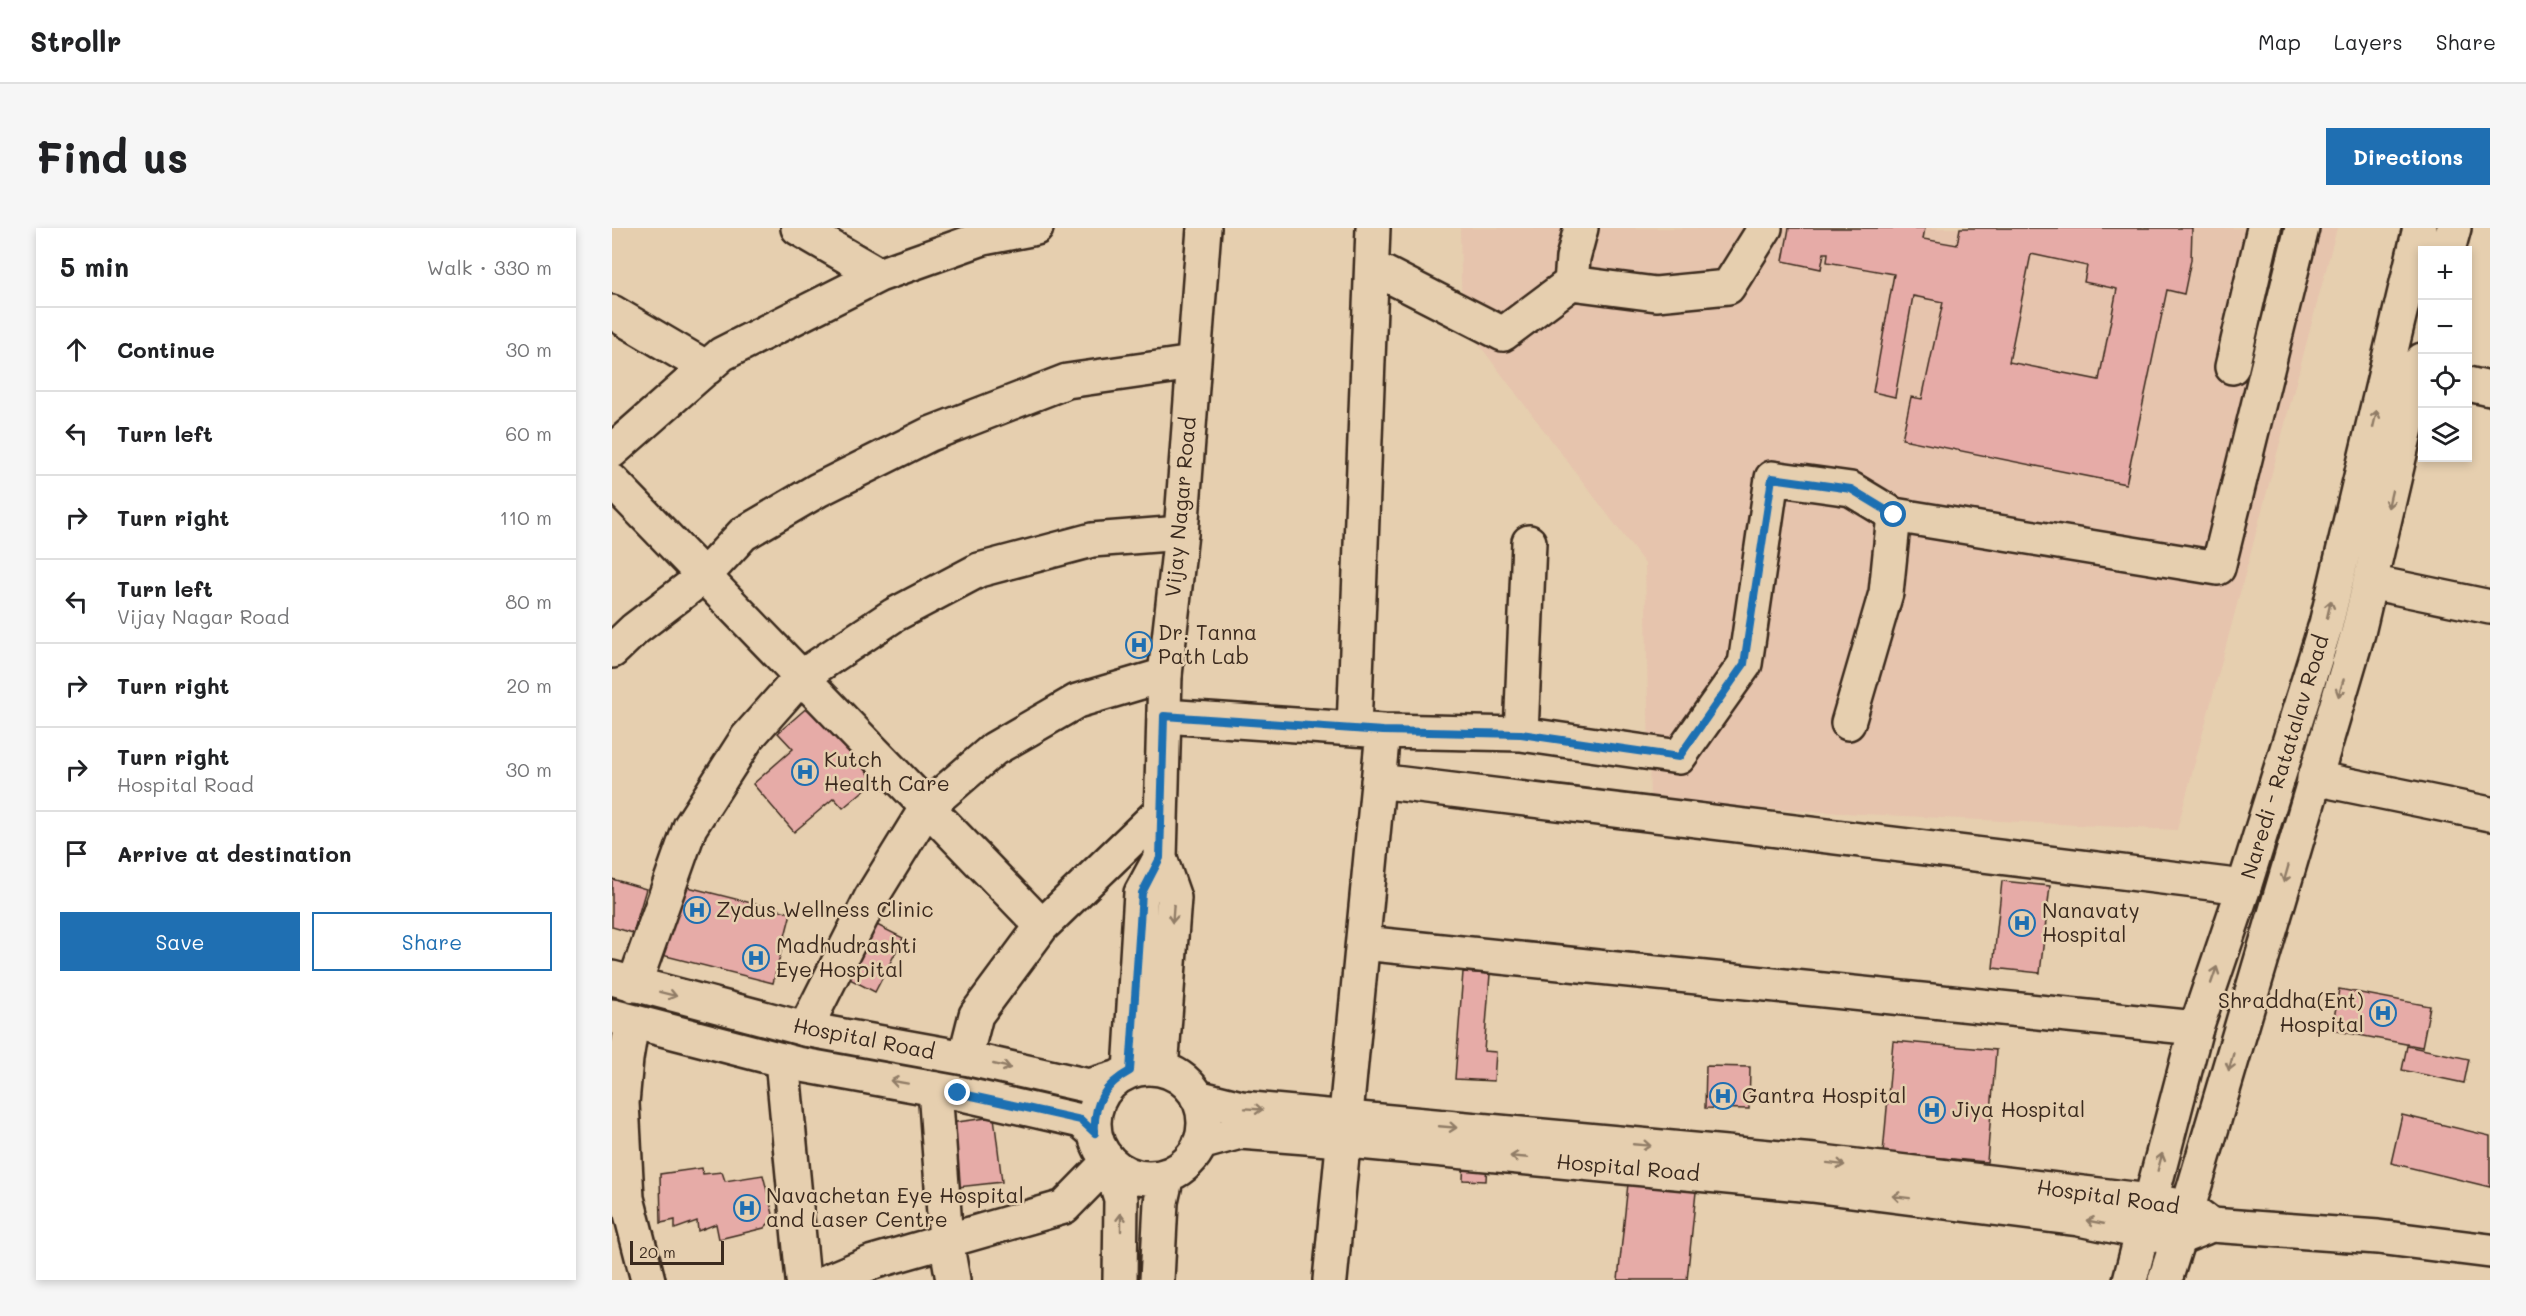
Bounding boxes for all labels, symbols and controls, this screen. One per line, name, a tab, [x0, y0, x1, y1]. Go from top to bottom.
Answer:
text: Strollr	[30, 23, 121, 59]
text: Map	[2258, 28, 2301, 55]
text: Layers	[2334, 28, 2403, 55]
text: Share	[2436, 28, 2496, 55]
button: Directions	[2326, 128, 2490, 185]
text: Find us	[36, 129, 188, 184]
map controls	[2418, 246, 2472, 462]
button: +	[2418, 246, 2472, 300]
text: 5 min	[60, 250, 129, 284]
text: Walk · 330 m	[427, 254, 552, 280]
button: −	[2418, 300, 2472, 354]
icon: ahead	[60, 333, 93, 366]
text: Continue	[117, 335, 215, 364]
text: 30 m	[506, 336, 552, 362]
button: locate	[2418, 354, 2472, 408]
button: layers	[2418, 408, 2472, 462]
one-way arrow	[2369, 410, 2381, 429]
street label: Vijay Nagar Road	[1158, 415, 1201, 598]
icon: left	[60, 417, 93, 450]
text: Turn left	[117, 419, 213, 448]
text: 60 m	[505, 420, 552, 446]
one-way arrow	[2383, 489, 2395, 508]
icon: right	[60, 501, 93, 534]
route start	[1880, 501, 1906, 527]
text: Turn right	[117, 503, 229, 532]
text: 110 m	[499, 504, 552, 530]
text: Turn left	[117, 574, 213, 603]
icon: left	[60, 585, 93, 618]
text: 80 m	[505, 588, 552, 614]
one-way arrow	[2324, 600, 2336, 619]
text: Vijay Nagar Road	[117, 603, 290, 629]
place label: Dr. Tanna Path Lab	[1158, 618, 1257, 669]
hospital icon: Dr. Tanna Path Lab	[1124, 630, 1154, 660]
street label: Naredi - Ratatalav Road	[2234, 631, 2334, 882]
icon: right	[60, 669, 93, 702]
text: Turn right	[117, 671, 229, 700]
text: 20 m	[506, 672, 552, 698]
one-way arrow	[2335, 678, 2346, 697]
text: Turn right	[117, 742, 229, 771]
place label: Kutch Health Care	[824, 745, 950, 796]
icon: right	[60, 753, 93, 786]
text: 30 m	[506, 756, 552, 782]
hospital icon: Kutch Health Care	[790, 757, 820, 787]
text: Hospital Road	[117, 771, 254, 797]
icon: arrive	[60, 837, 93, 870]
text: Arrive at destination	[117, 839, 352, 868]
one-way arrow	[2280, 865, 2291, 884]
hospital icon: Zydus Wellness Clinic	[682, 895, 712, 925]
place label: Zydus Wellness Clinic	[716, 895, 934, 922]
place label: Nanavaty Hospital	[2042, 896, 2140, 947]
one-way arrow	[1167, 903, 1178, 923]
hospital icon: Nanavaty Hospital	[2007, 908, 2037, 938]
button: Save	[60, 912, 300, 971]
button: Share	[312, 912, 552, 971]
place label: Madhudrashti Eye Hospital	[776, 931, 917, 982]
hospital icon: Madhudrashti Eye Hospital	[741, 943, 771, 973]
one-way arrow	[2210, 966, 2221, 985]
place label: Shraddha(Ent) Hospital	[2218, 986, 2364, 1037]
one-way arrow	[658, 989, 677, 1001]
hospital icon: Shraddha(Ent) Hospital	[2368, 998, 2398, 1028]
street label: Hospital Road	[791, 1011, 937, 1064]
one-way arrow	[2225, 1052, 2236, 1071]
one-way arrow	[993, 1061, 1012, 1073]
one-way arrow	[889, 1076, 909, 1087]
route end	[944, 1079, 970, 1105]
hospital icon: Gantra Hospital	[1708, 1081, 1738, 1111]
place label: Gantra Hospital	[1742, 1081, 1906, 1108]
hospital icon: Jiya Hospital	[1917, 1095, 1947, 1125]
place label: Jiya Hospital	[1952, 1095, 2085, 1122]
one-way arrow	[1243, 1104, 1263, 1115]
one-way arrow	[1438, 1122, 1457, 1133]
one-way arrow	[1632, 1140, 1652, 1151]
street label: Hospital Road	[1555, 1147, 1701, 1186]
one-way arrow	[1510, 1151, 1530, 1162]
one-way arrow	[2155, 1153, 2166, 1172]
one-way arrow	[1826, 1159, 1846, 1170]
street label: Hospital Road	[2035, 1172, 2181, 1219]
place label: Navachetan Eye Hospital and Laser Centre	[766, 1181, 1024, 1232]
one-way arrow	[1892, 1191, 1912, 1202]
hospital icon: Navachetan Eye Hospital and Laser Centre	[732, 1193, 762, 1223]
one-way arrow	[1115, 1212, 1126, 1232]
one-way arrow	[2085, 1216, 2105, 1227]
scale bar	[630, 1238, 724, 1266]
text: 20 m	[639, 1241, 676, 1262]

